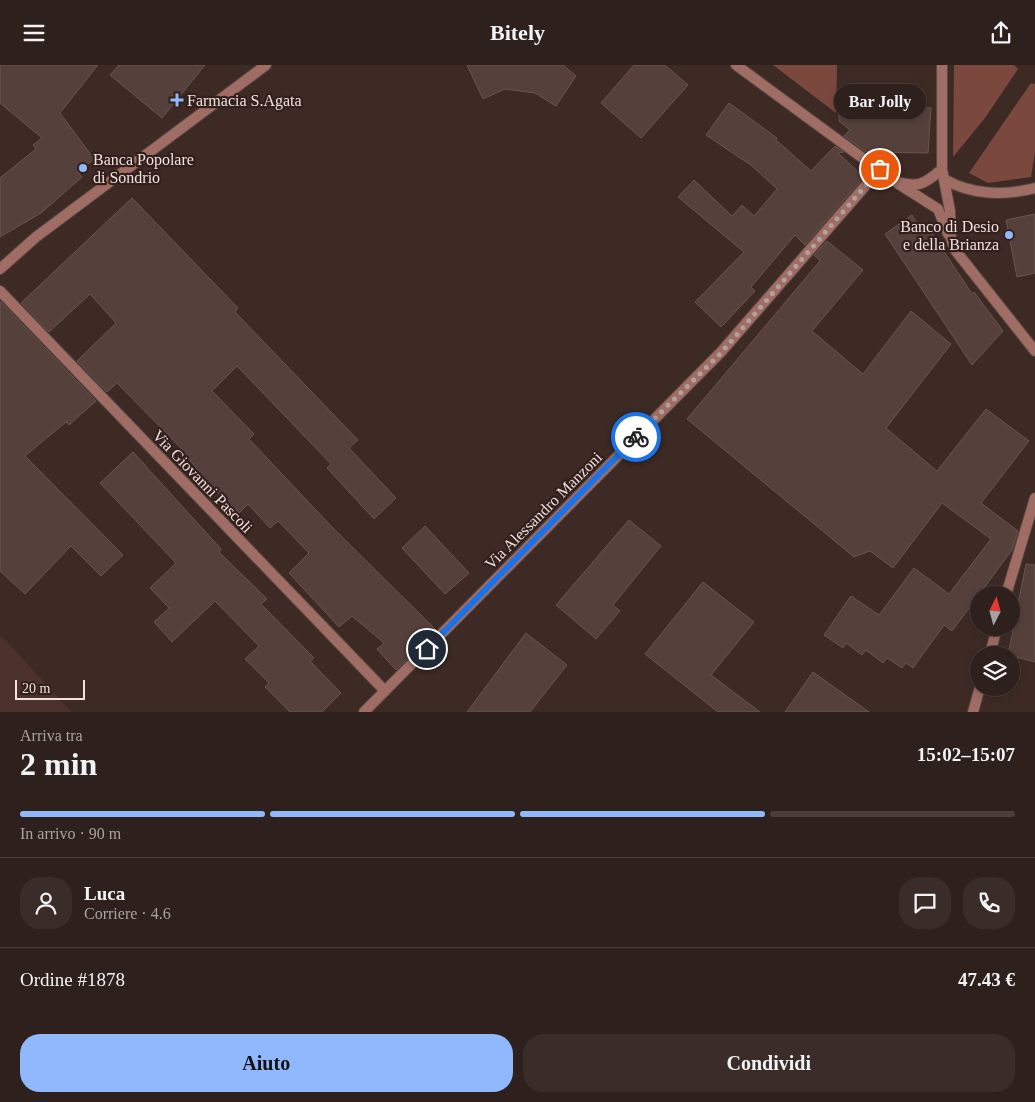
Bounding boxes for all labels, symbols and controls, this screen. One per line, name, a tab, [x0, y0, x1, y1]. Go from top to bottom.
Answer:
icon: menu	[20, 19, 48, 47]
icon: share	[987, 19, 1015, 47]
text: Bitely	[490, 20, 545, 45]
callout: Bar Jolly	[834, 84, 926, 119]
place label: Farmacia S.Agata	[187, 92, 302, 110]
text: Bar Jolly	[849, 93, 911, 110]
marker: Farmacia S.Agata	[171, 94, 183, 106]
pin	[859, 148, 901, 190]
place label: Banca Popolare di Sondrio	[93, 151, 194, 186]
icon: bag	[866, 155, 894, 183]
marker: Banca Popolare di Sondrio	[77, 162, 89, 174]
place label: Banco di Desio e della Brianza	[900, 218, 999, 253]
marker: Banco di Desio e della Brianza	[1003, 229, 1015, 241]
courier	[611, 412, 661, 462]
icon: bike	[622, 423, 650, 451]
street label: Via Giovanni Pascoli	[149, 427, 256, 537]
street label: Via Alessandro Manzoni	[481, 448, 606, 572]
north arrow	[970, 586, 1020, 636]
map controls	[970, 586, 1020, 696]
pin	[406, 628, 448, 670]
icon: home	[413, 635, 441, 663]
button: layers	[970, 646, 1020, 696]
scale bar	[15, 677, 85, 700]
text: 20 m	[22, 681, 50, 696]
text: Arriva tra	[20, 727, 83, 744]
text: 15:02–15:07	[917, 744, 1015, 765]
text: 2 min	[20, 746, 97, 782]
text: In arrivo · 90 m	[20, 825, 121, 842]
button: person	[20, 877, 72, 929]
button: chat	[899, 877, 951, 929]
button: phone	[963, 877, 1015, 929]
text: Luca	[84, 883, 125, 904]
text: Corriere · 4.6	[84, 905, 171, 922]
text: Ordine #1878	[20, 969, 125, 990]
text: 47.43 €	[958, 969, 1015, 990]
button: Aiuto	[20, 1034, 513, 1092]
button: Condividi	[523, 1034, 1015, 1092]

